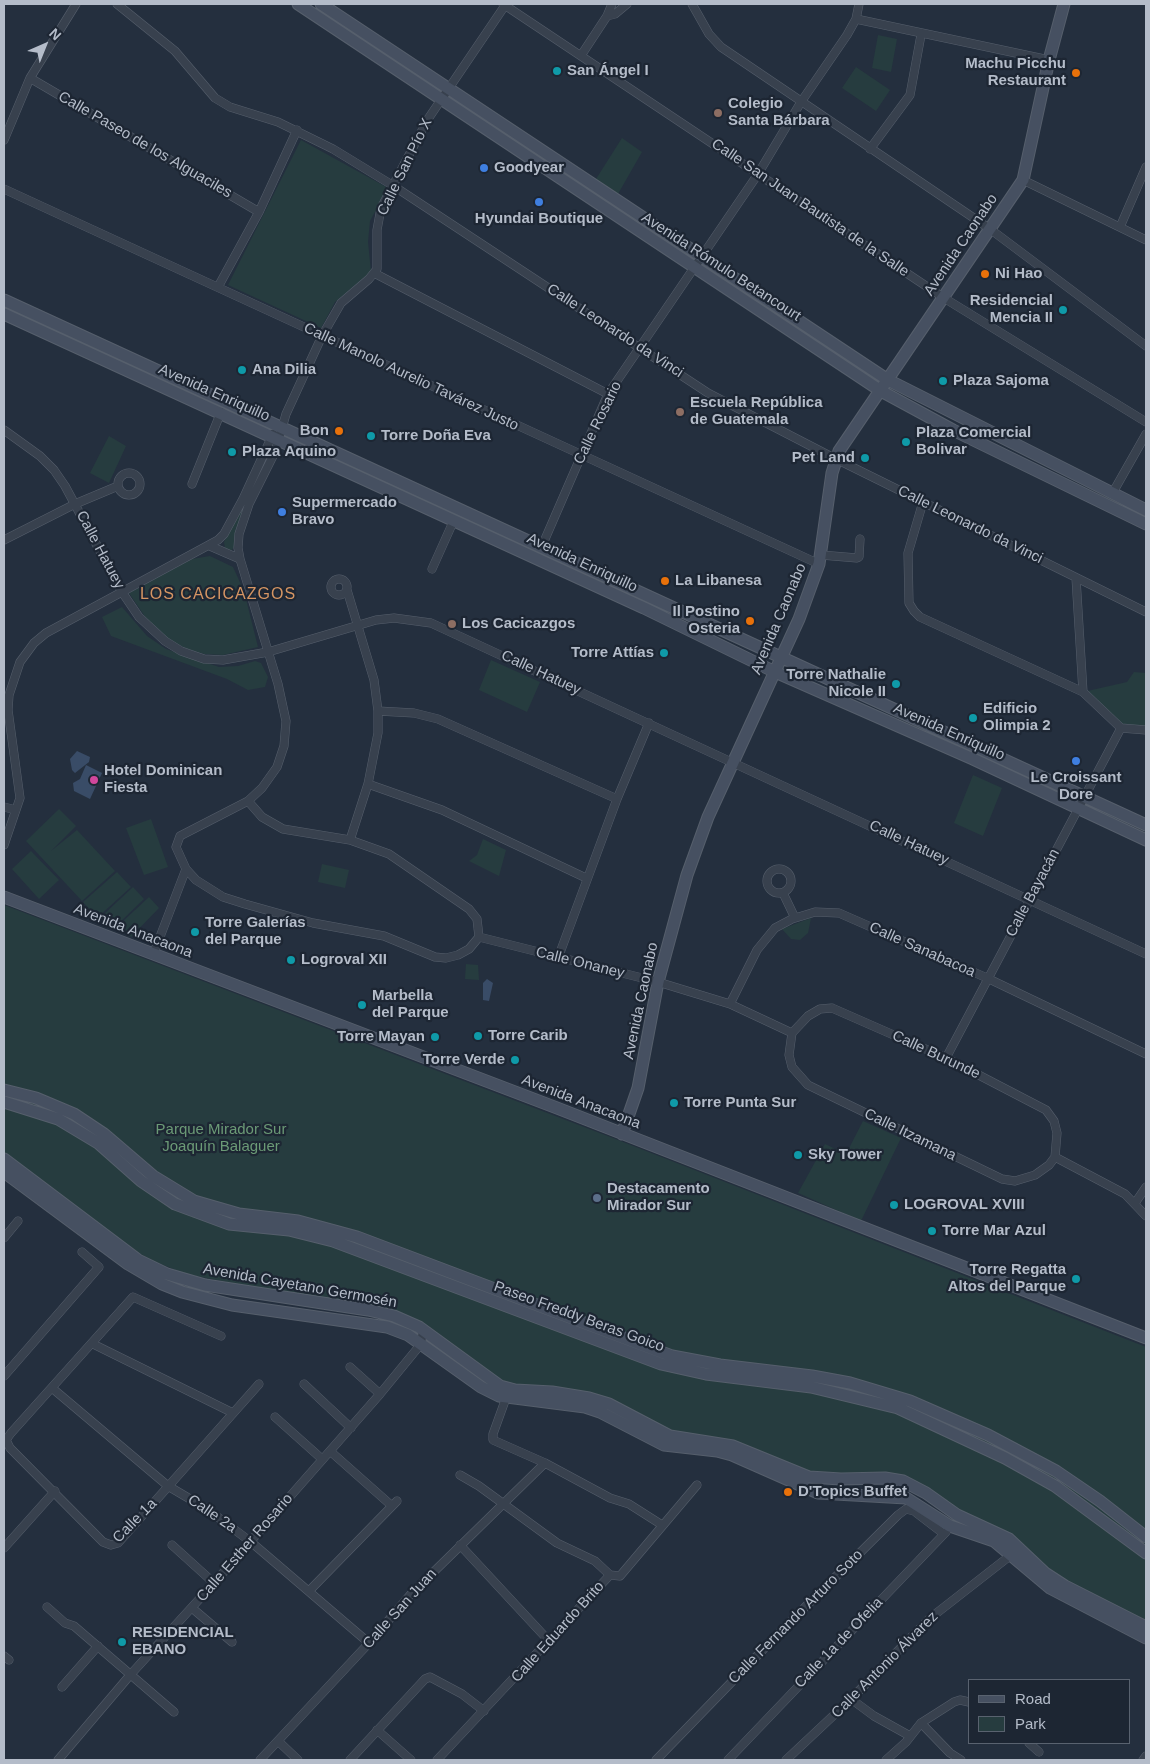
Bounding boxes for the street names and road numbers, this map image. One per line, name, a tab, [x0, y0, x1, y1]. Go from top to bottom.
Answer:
street label: Calle Paseo de los Alguaciles	[55, 88, 235, 202]
street label: Calle San Pío X	[374, 115, 436, 219]
street label: Calle San Juan Bautista de la Salle	[708, 135, 912, 281]
street label: Avenida Caonabo	[920, 191, 1002, 299]
street label: Avenida Rómulo Betancourt	[638, 209, 804, 325]
street label: Calle Leonardo da Vinci	[543, 280, 687, 382]
street label: Calle Manolo Aurelio Tavárez Justo	[301, 319, 521, 435]
street label: Avenida Enriquillo	[156, 360, 272, 426]
street label: Calle Rosario	[570, 379, 626, 467]
street label: Calle Leonardo da Vinci	[895, 482, 1045, 568]
street label: Calle Hatuey	[72, 508, 128, 592]
street label: Avenida Enriquillo	[524, 530, 640, 596]
street label: Avenida Caonabo	[747, 561, 811, 677]
street label: Calle Hatuey	[498, 647, 584, 699]
street label: Avenida Enriquillo	[891, 699, 1007, 765]
street label: Calle Hatuey	[866, 817, 952, 869]
street label: Calle Bayacán	[1002, 846, 1064, 940]
street label: Avenida Anacaona	[71, 900, 195, 962]
street label: Calle Sanabacoa	[866, 919, 978, 981]
street label: Avenida Caonabo	[620, 941, 662, 1061]
street label: Calle Onaney	[534, 943, 626, 983]
street label: Calle Burunde	[889, 1027, 983, 1083]
street label: Avenida Anacaona	[519, 1071, 643, 1133]
street label: Calle Itzamana	[861, 1105, 959, 1165]
street label: Avenida Cayetano Germosén	[202, 1260, 398, 1312]
street label: Paseo Freddy Beras Goico	[491, 1278, 667, 1356]
street label: Calle Esther Rosario	[193, 1490, 297, 1606]
street label: Calle 2a	[184, 1491, 240, 1537]
street label: Calle 1a	[109, 1495, 161, 1547]
street label: Calle Fernando Arturo Soto	[725, 1546, 867, 1688]
street label: Calle San Juan	[359, 1565, 441, 1653]
street label: Calle Eduardo Brito	[508, 1578, 608, 1686]
street label: Calle 1a de Ofelia	[791, 1594, 887, 1692]
street label: Calle Antonio Álvarez	[828, 1608, 942, 1722]

